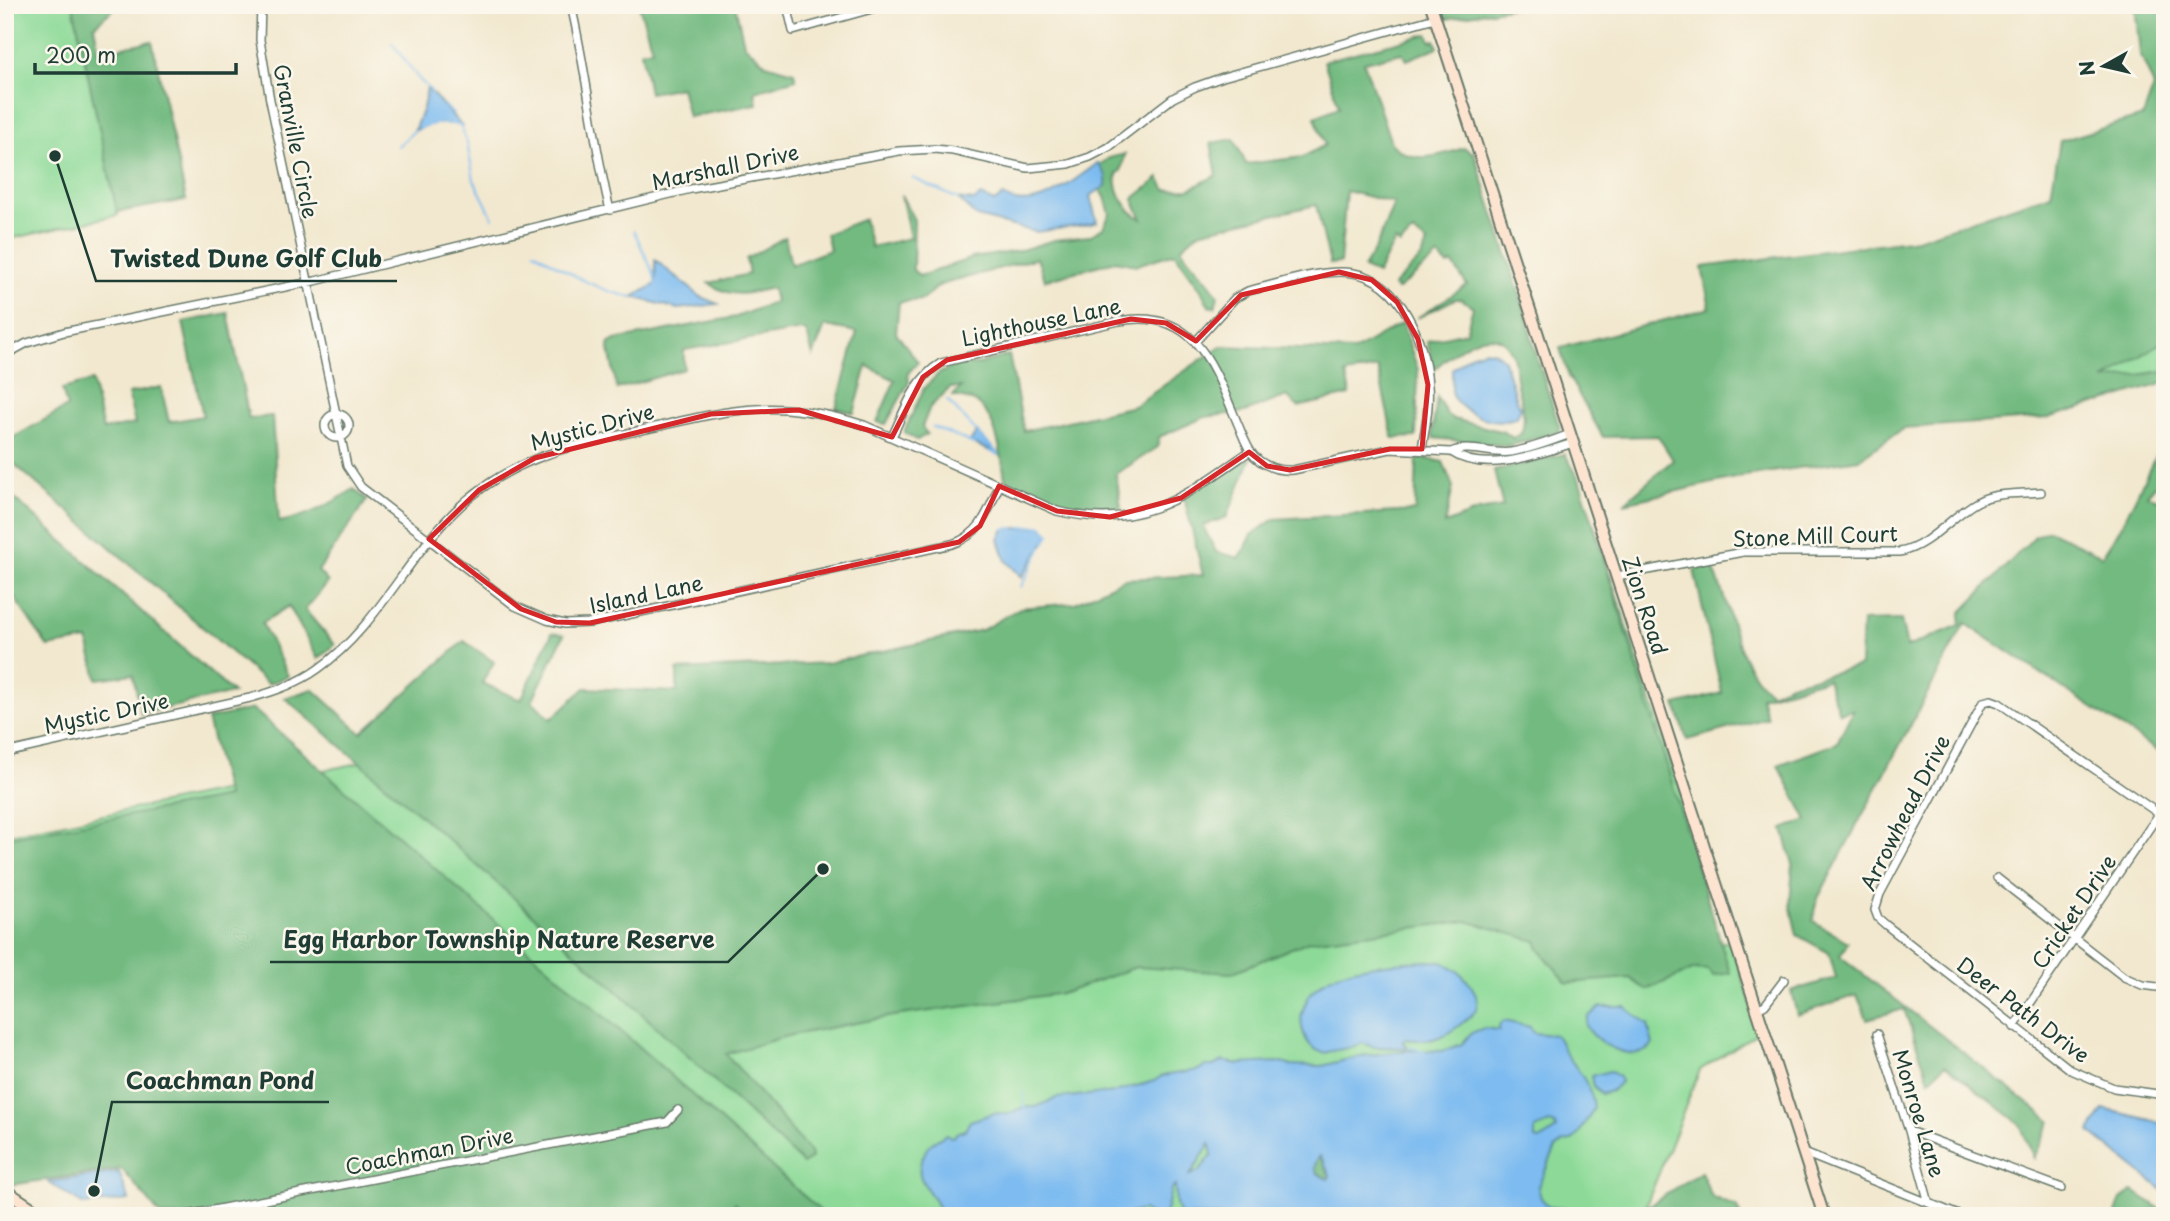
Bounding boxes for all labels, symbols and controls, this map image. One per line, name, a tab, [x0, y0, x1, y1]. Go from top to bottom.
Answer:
scale bar	[35, 32, 236, 76]
north arrow	[2068, 32, 2138, 102]
text: 200 m	[46, 38, 116, 70]
text: N	[2071, 59, 2101, 78]
street label: Granville Circle	[266, 61, 328, 221]
street label: Marshall Drive	[649, 135, 801, 197]
callout: Twisted Dune Golf Club	[96, 237, 397, 281]
text: Twisted Dune Golf Club	[110, 240, 382, 275]
street label: Lighthouse Lane	[958, 288, 1124, 354]
street label: Mystic Drive	[527, 394, 657, 458]
street label: Stone Mill Court	[1732, 516, 1898, 554]
street label: Zion Road	[1615, 551, 1677, 659]
street label: Island Lane	[586, 565, 706, 621]
street label: Mystic Drive	[41, 683, 171, 741]
street label: Arrowhead Drive	[1851, 728, 1957, 896]
street label: Cricket Drive	[2023, 847, 2123, 975]
callout: Egg Harbor Township Nature Reserve	[270, 918, 728, 962]
text: Egg Harbor Township Nature Reserve	[283, 921, 715, 956]
street label: Deer Path Drive	[1951, 948, 2097, 1070]
street label: Monroe Lane	[1885, 1045, 1955, 1181]
callout: Coachman Pond	[112, 1058, 329, 1102]
text: Coachman Pond	[126, 1062, 315, 1097]
street label: Coachman Drive	[342, 1118, 516, 1182]

